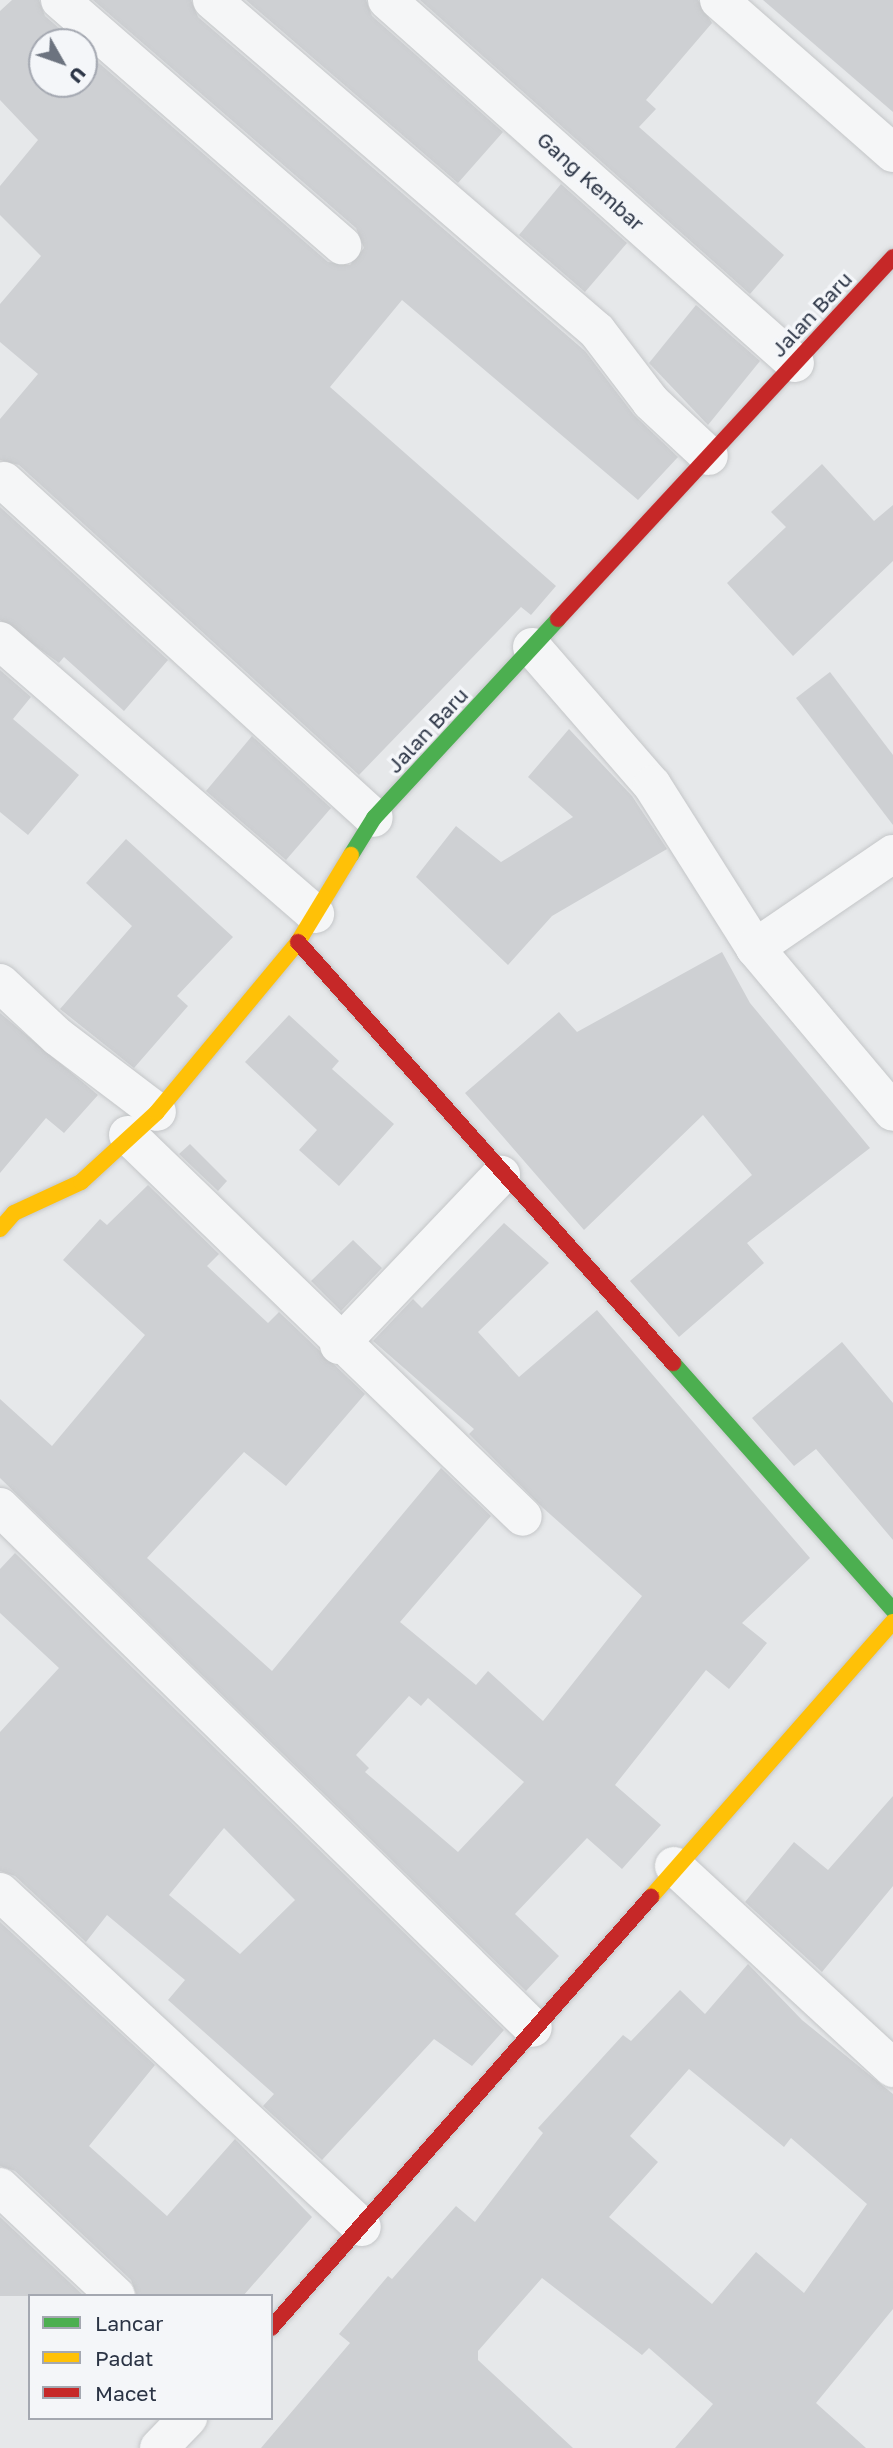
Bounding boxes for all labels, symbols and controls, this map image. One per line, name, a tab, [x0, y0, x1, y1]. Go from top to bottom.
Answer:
north arrow	[28, 28, 98, 98]
text: U	[65, 63, 91, 88]
street label: Gang Kembar	[532, 126, 650, 236]
street label: Jalan Baru	[765, 266, 857, 362]
street label: Jalan Baru	[381, 682, 473, 778]
legend	[28, 2294, 273, 2420]
text: Lancar	[95, 2310, 163, 2336]
text: Padat	[95, 2345, 153, 2371]
text: Macet	[95, 2380, 157, 2406]

